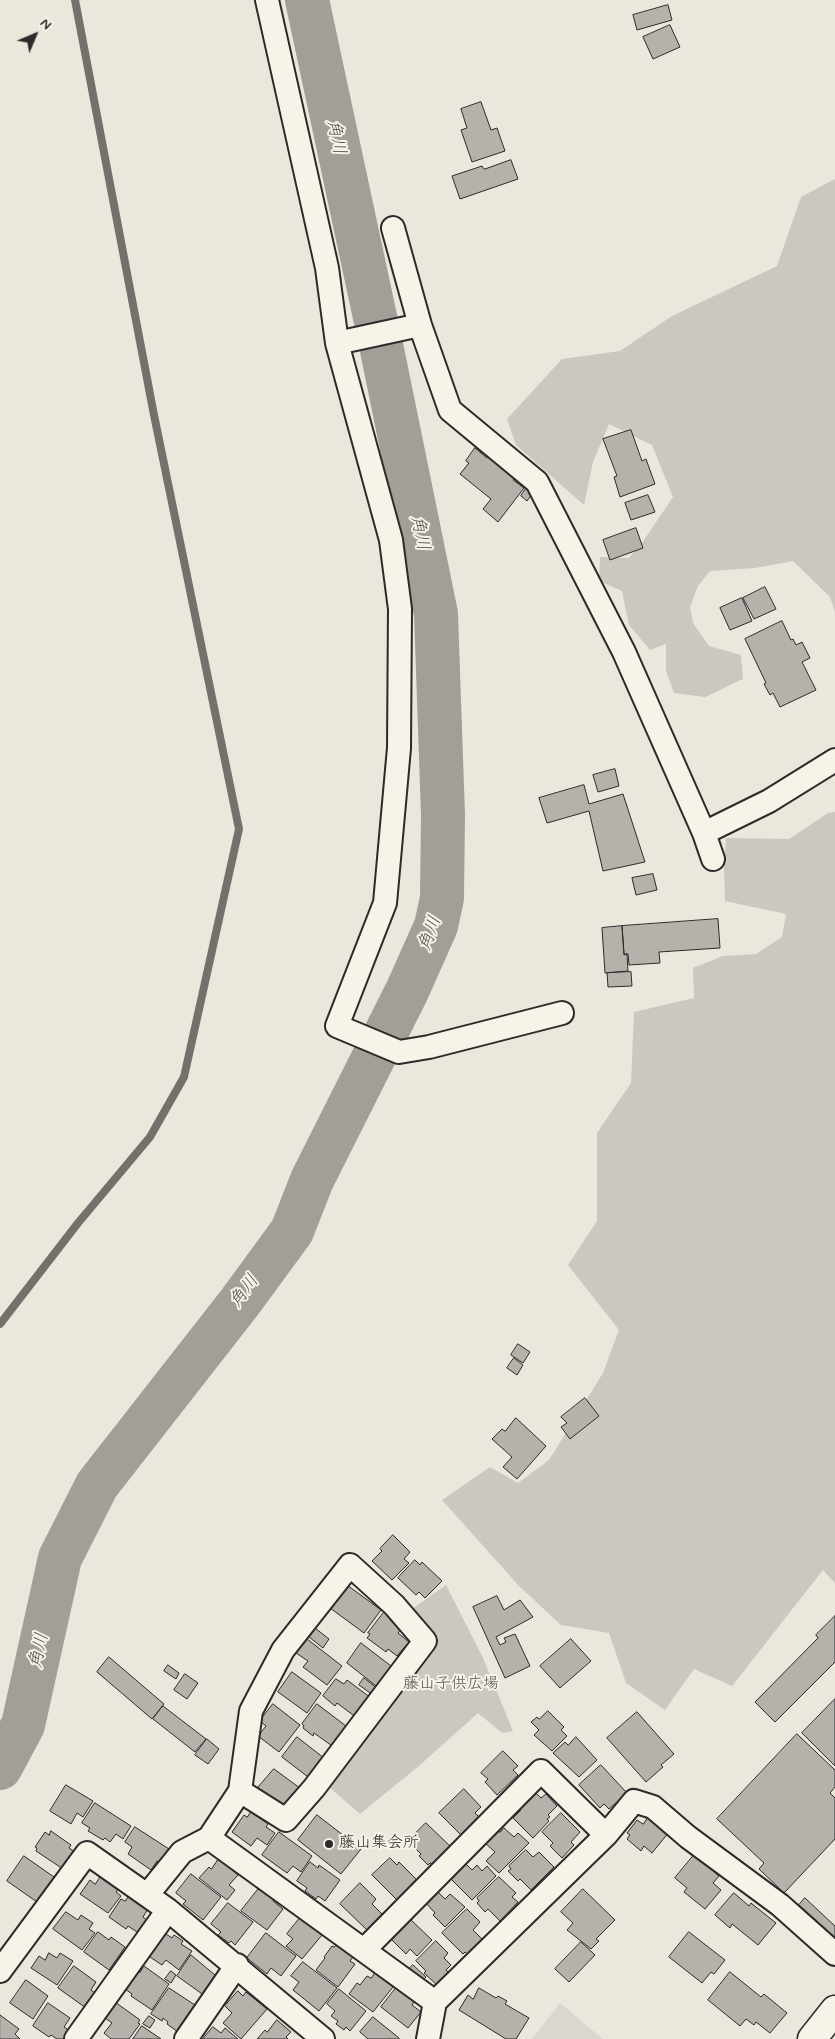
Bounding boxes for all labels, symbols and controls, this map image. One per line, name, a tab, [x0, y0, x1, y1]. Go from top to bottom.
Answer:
north arrow	[10, 10, 60, 60]
text: N	[36, 15, 55, 34]
water label: 角川	[321, 117, 349, 157]
water label: 角川	[405, 513, 433, 553]
water label: 角川	[415, 913, 447, 955]
water label: 角川	[226, 1271, 264, 1313]
water label: 角川	[26, 1631, 54, 1671]
park label: 藤山子供広場	[403, 1675, 499, 1695]
place label: 藤山集会所	[339, 1834, 419, 1854]
marker: 藤山集会所	[323, 1838, 335, 1850]

